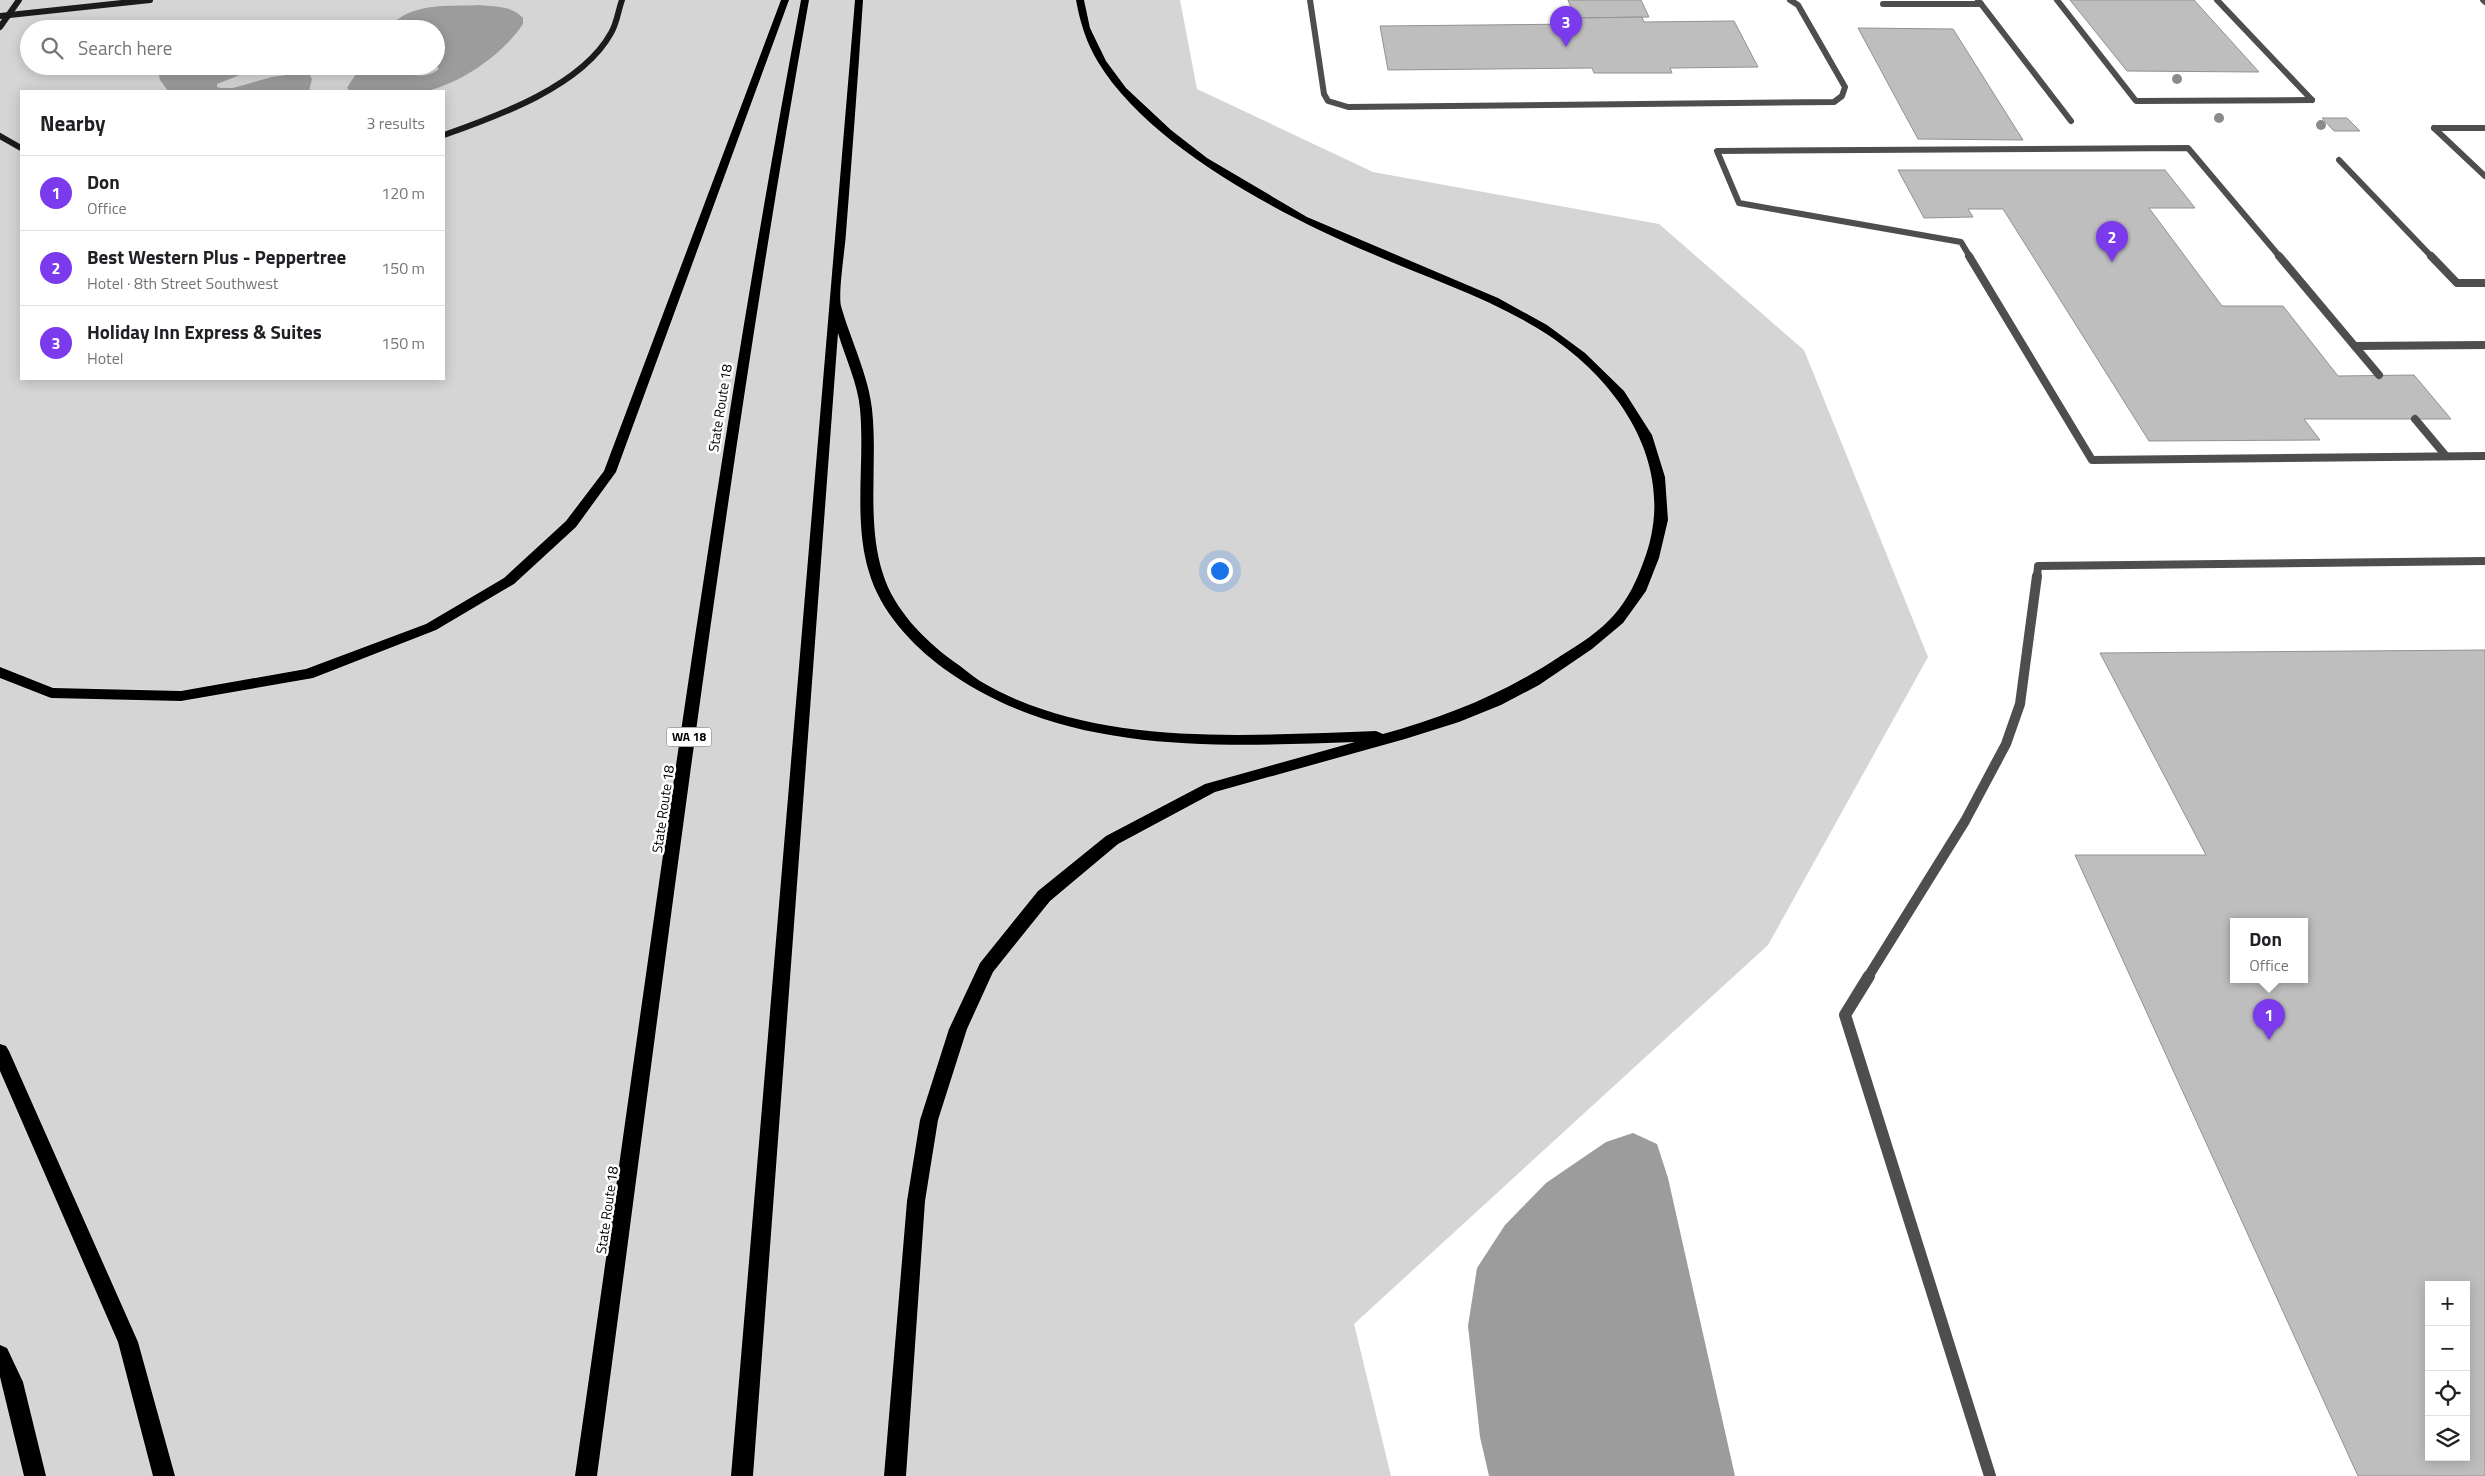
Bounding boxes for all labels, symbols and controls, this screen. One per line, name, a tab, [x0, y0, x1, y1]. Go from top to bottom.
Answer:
pin: 3	[1550, 6, 1582, 47]
search box	[20, 20, 445, 75]
text: Search here	[78, 33, 172, 62]
icon: search	[38, 34, 66, 62]
text: Nearby	[40, 107, 105, 139]
text: 3 results	[366, 111, 425, 135]
text: Don	[87, 167, 120, 196]
text: 1	[52, 181, 60, 205]
text: 120 m	[381, 181, 425, 205]
text: Office	[87, 196, 127, 220]
pin: 2	[2096, 221, 2128, 262]
text: Best Western Plus - Peppertree	[87, 242, 346, 271]
text: 2	[52, 256, 60, 280]
text: 150 m	[381, 256, 425, 280]
text: Hotel · 8th Street Southwest	[87, 271, 278, 295]
text: Holiday Inn Express & Suites	[87, 317, 322, 346]
text: 3	[52, 331, 60, 355]
text: 150 m	[381, 331, 425, 355]
text: Hotel	[87, 346, 124, 370]
street label: State Route 18	[702, 362, 737, 453]
your location	[1207, 558, 1233, 584]
road number: WA 18	[666, 728, 712, 746]
street label: State Route 18	[646, 763, 679, 854]
popup	[2230, 918, 2308, 983]
text: Don	[2249, 924, 2282, 953]
text: Office	[2249, 953, 2289, 977]
pin: 1	[2253, 999, 2285, 1040]
street label: State Route 18	[590, 1164, 623, 1255]
map controls	[2425, 1281, 2470, 1461]
button: +	[2425, 1281, 2470, 1326]
button: −	[2425, 1326, 2470, 1371]
button: locate	[2425, 1371, 2470, 1416]
button: layers	[2425, 1416, 2470, 1461]

